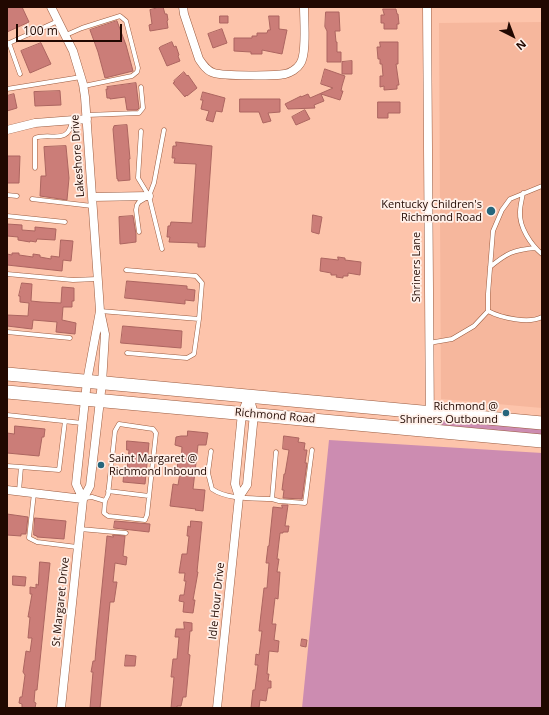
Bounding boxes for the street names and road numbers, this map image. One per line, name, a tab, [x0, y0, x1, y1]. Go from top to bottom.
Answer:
street label: Lakeshore Drive	[69, 114, 87, 198]
street label: Shriners Lane	[410, 232, 424, 302]
street label: Richmond Road	[234, 406, 316, 426]
street label: St Margaret Drive	[50, 557, 72, 647]
street label: Idle Hour Drive	[206, 562, 228, 640]

